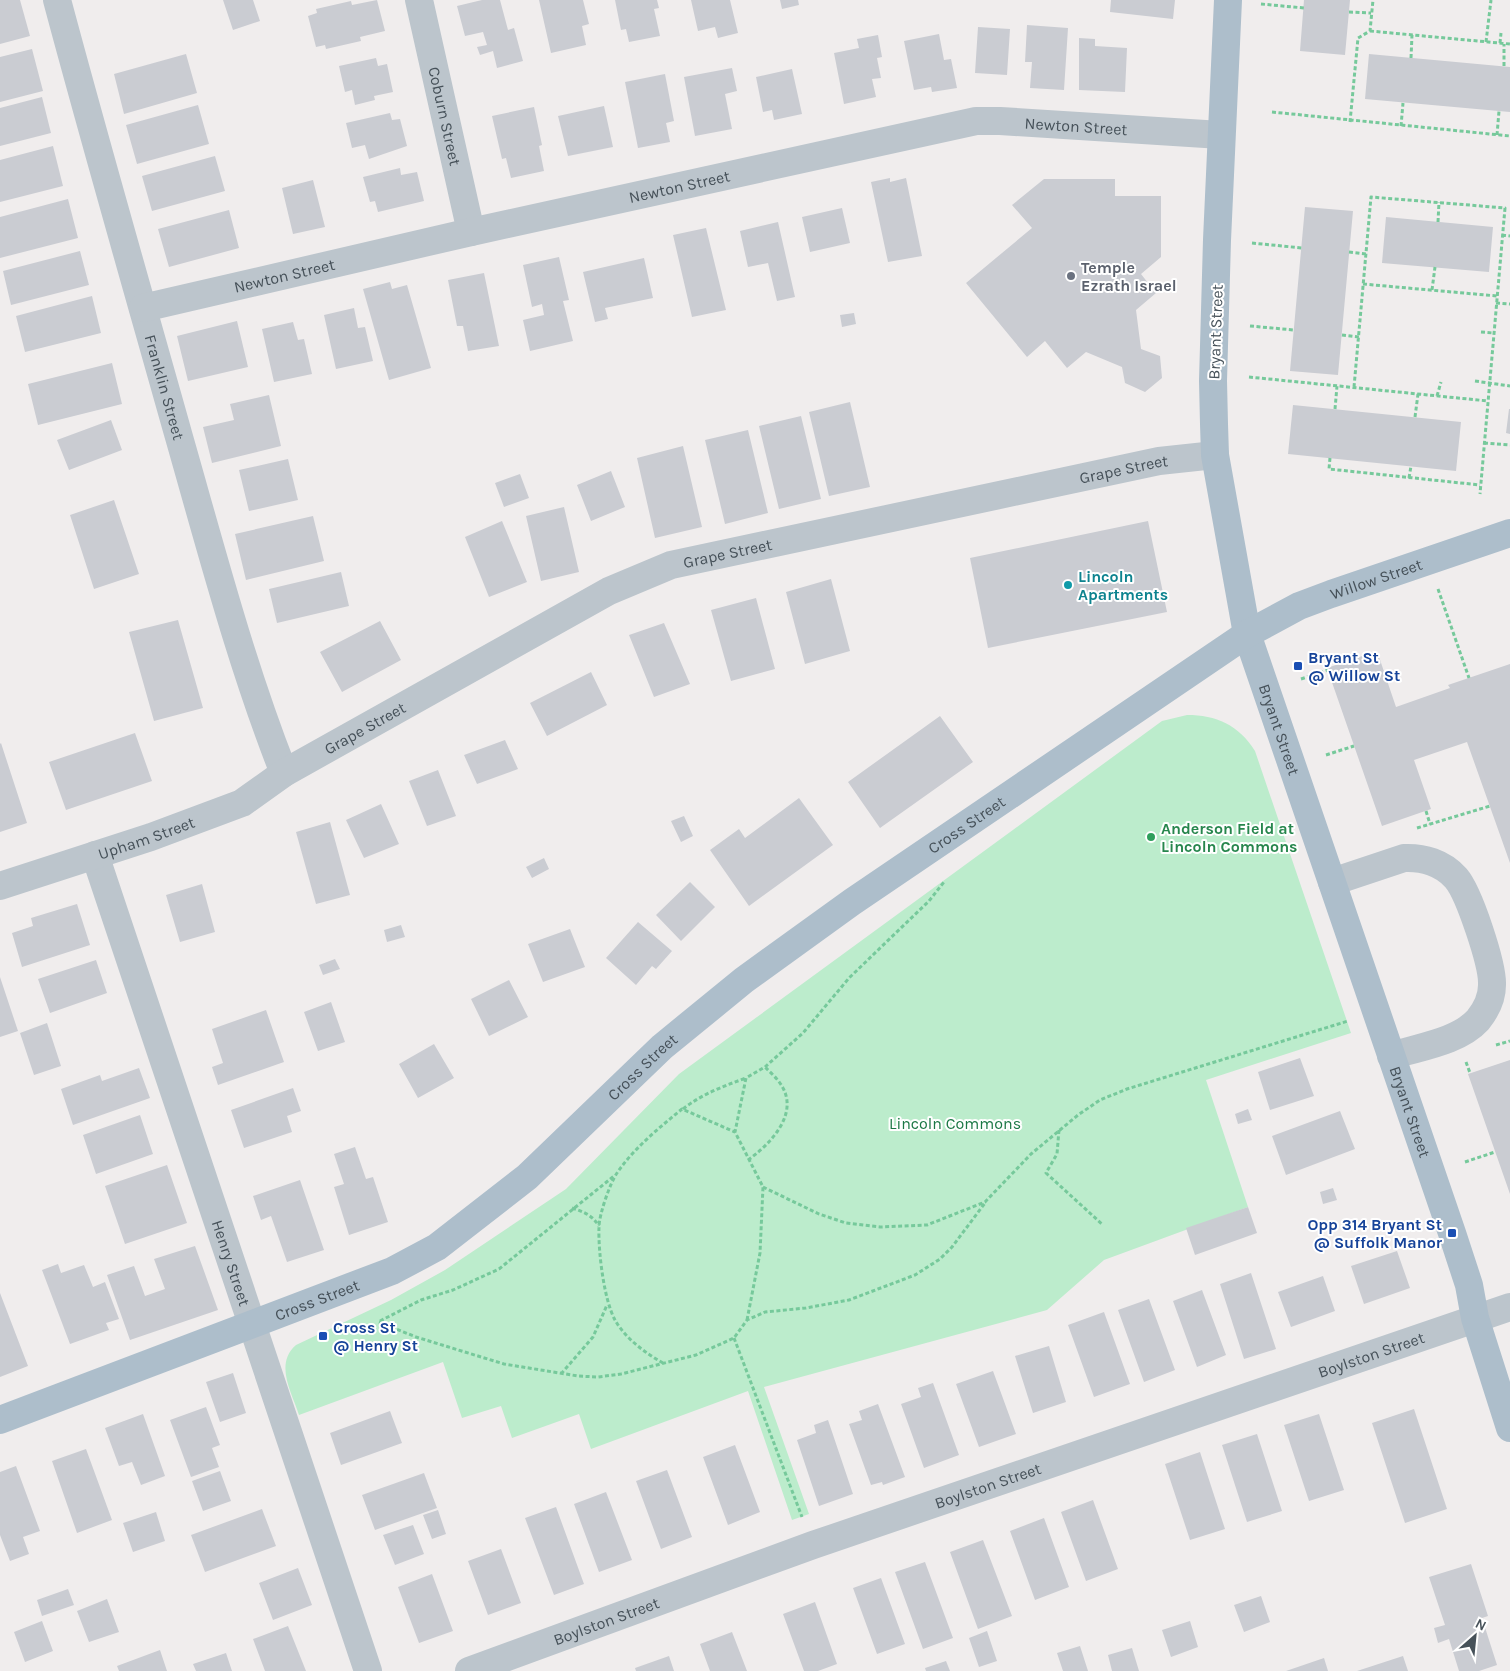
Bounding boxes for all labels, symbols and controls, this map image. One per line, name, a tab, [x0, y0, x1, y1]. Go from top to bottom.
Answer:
street label: Coburn Street	[424, 65, 465, 168]
street label: Newton Street	[1024, 114, 1128, 139]
street label: Newton Street	[627, 166, 732, 207]
street label: Newton Street	[232, 255, 337, 297]
place label: Temple Ezrath Israel	[1081, 258, 1177, 295]
marker: Temple Ezrath Israel	[1065, 270, 1077, 282]
street label: Bryant Street	[1204, 284, 1227, 380]
street label: Franklin Street	[141, 333, 188, 442]
street label: Grape Street	[1078, 451, 1169, 488]
street label: Grape Street	[681, 535, 774, 572]
street label: Willow Street	[1328, 555, 1425, 604]
place label: Lincoln Apartments	[1078, 567, 1168, 604]
marker: Lincoln Apartments	[1062, 579, 1074, 591]
place label: Bryant St @ Willow St	[1308, 648, 1400, 685]
marker: Bryant St @ Willow St	[1292, 660, 1304, 672]
street label: Bryant Street	[1255, 681, 1304, 778]
street label: Grape Street	[321, 698, 409, 759]
street label: Cross Street	[924, 792, 1009, 858]
street label: Upham Street	[96, 813, 197, 864]
place label: Anderson Field at Lincoln Commons	[1161, 819, 1298, 856]
marker: Anderson Field at Lincoln Commons	[1145, 831, 1157, 843]
street label: Cross Street	[604, 1029, 681, 1104]
street label: Bryant Street	[1386, 1064, 1434, 1160]
park label: Lincoln Commons	[889, 1114, 1021, 1133]
place label: Opp 314 Bryant St @ Suffolk Manor	[1307, 1215, 1443, 1252]
street label: Henry Street	[208, 1217, 254, 1308]
marker: Opp 314 Bryant St @ Suffolk Manor	[1446, 1227, 1458, 1239]
street label: Cross Street	[272, 1275, 362, 1325]
place label: Cross St @ Henry St	[333, 1318, 418, 1355]
street label: Boylston Street	[1315, 1328, 1427, 1382]
marker: Cross St @ Henry St	[317, 1330, 329, 1342]
street label: Boylston Street	[932, 1459, 1044, 1513]
street label: Boylston Street	[551, 1593, 662, 1649]
north arrow	[1450, 1611, 1500, 1661]
text: N	[1472, 1615, 1489, 1635]

